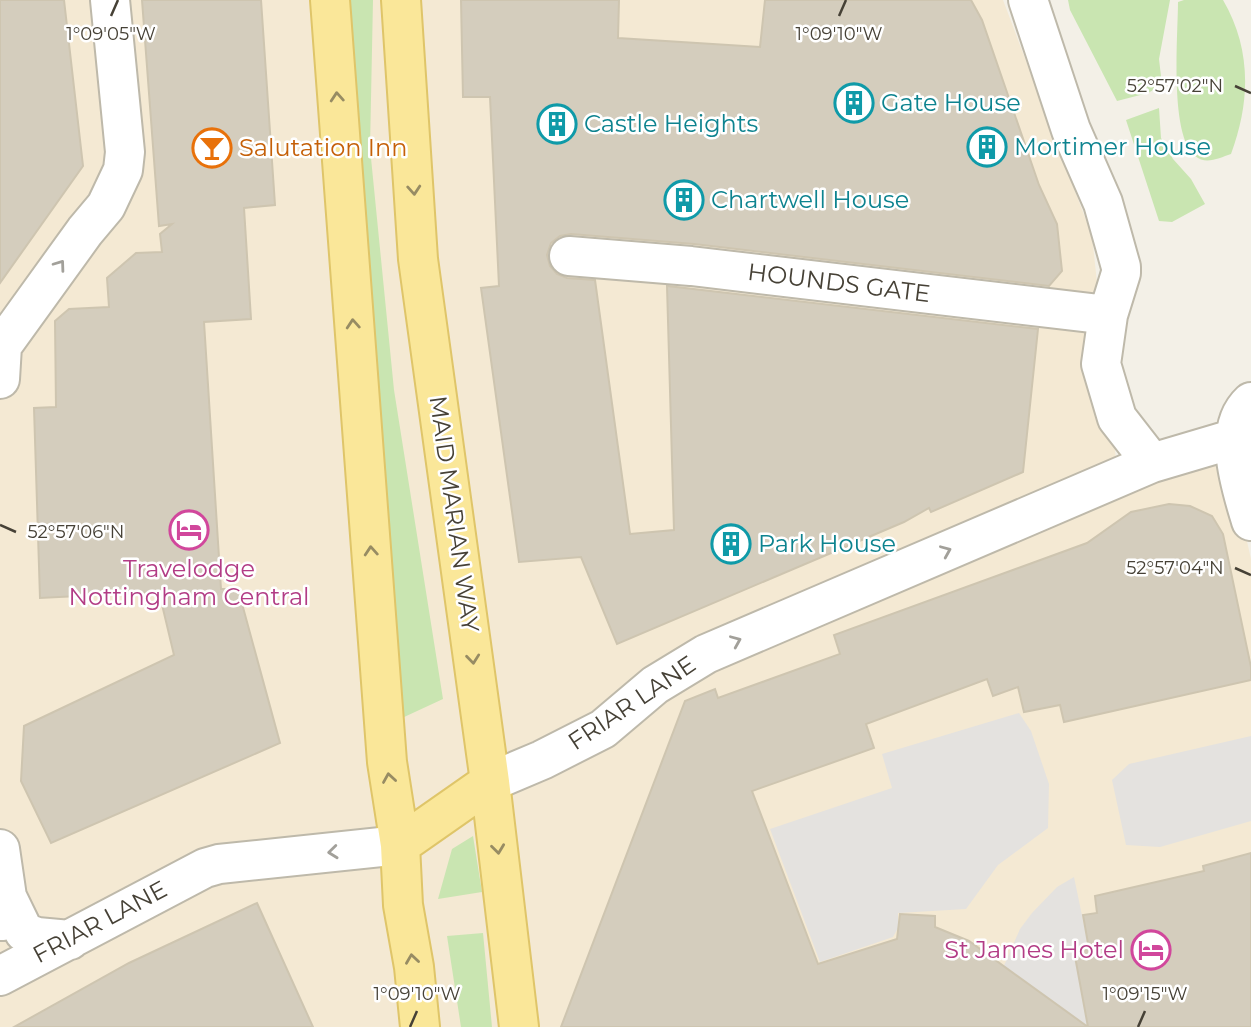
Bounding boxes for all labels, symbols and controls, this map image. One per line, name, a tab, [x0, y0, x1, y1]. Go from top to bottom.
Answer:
text: 1°09'05"W	[66, 23, 156, 45]
text: 1°09'10"W	[796, 23, 882, 45]
text: 52°57'02"N	[1127, 75, 1223, 97]
building icon: Gate House	[833, 82, 875, 124]
place label: Gate House	[881, 88, 1021, 117]
one-way arrow	[330, 91, 345, 102]
building icon: Castle Heights	[536, 103, 578, 145]
place label: Castle Heights	[584, 109, 758, 138]
building icon: Mortimer House	[966, 126, 1008, 168]
bar icon: Salutation Inn	[191, 127, 233, 169]
place label: Mortimer House	[1014, 132, 1211, 161]
place label: Salutation Inn	[239, 133, 407, 162]
building icon: Chartwell House	[663, 179, 705, 221]
one-way arrow	[406, 185, 421, 196]
place label: Chartwell House	[711, 185, 909, 214]
street label: HOUNDS GATE	[746, 257, 932, 308]
one-way arrow	[52, 260, 64, 273]
one-way arrow	[346, 318, 361, 329]
street label: MAID MARIAN WAY	[424, 394, 486, 635]
hotel icon: Travelodge Nottingham Central	[168, 509, 210, 551]
text: 52°57'06"N	[28, 521, 124, 543]
building icon: Park House	[710, 523, 752, 565]
place label: Park House	[758, 529, 896, 558]
one-way arrow	[364, 545, 379, 556]
one-way arrow	[939, 546, 951, 560]
place label: Travelodge Nottingham Central	[68, 554, 310, 611]
text: 52°57'04"N	[1126, 557, 1224, 579]
one-way arrow	[730, 635, 742, 649]
street label: FRIAR LANE	[562, 649, 701, 756]
one-way arrow	[466, 653, 481, 665]
one-way arrow	[382, 772, 397, 783]
one-way arrow	[327, 844, 338, 859]
one-way arrow	[490, 844, 505, 855]
street label: FRIAR LANE	[28, 874, 172, 969]
hotel icon: St James Hotel	[1130, 929, 1172, 971]
place label: St James Hotel	[944, 935, 1124, 964]
one-way arrow	[405, 953, 420, 965]
text: 1°09'10"W	[374, 983, 460, 1005]
text: 1°09'15"W	[1103, 983, 1188, 1005]

